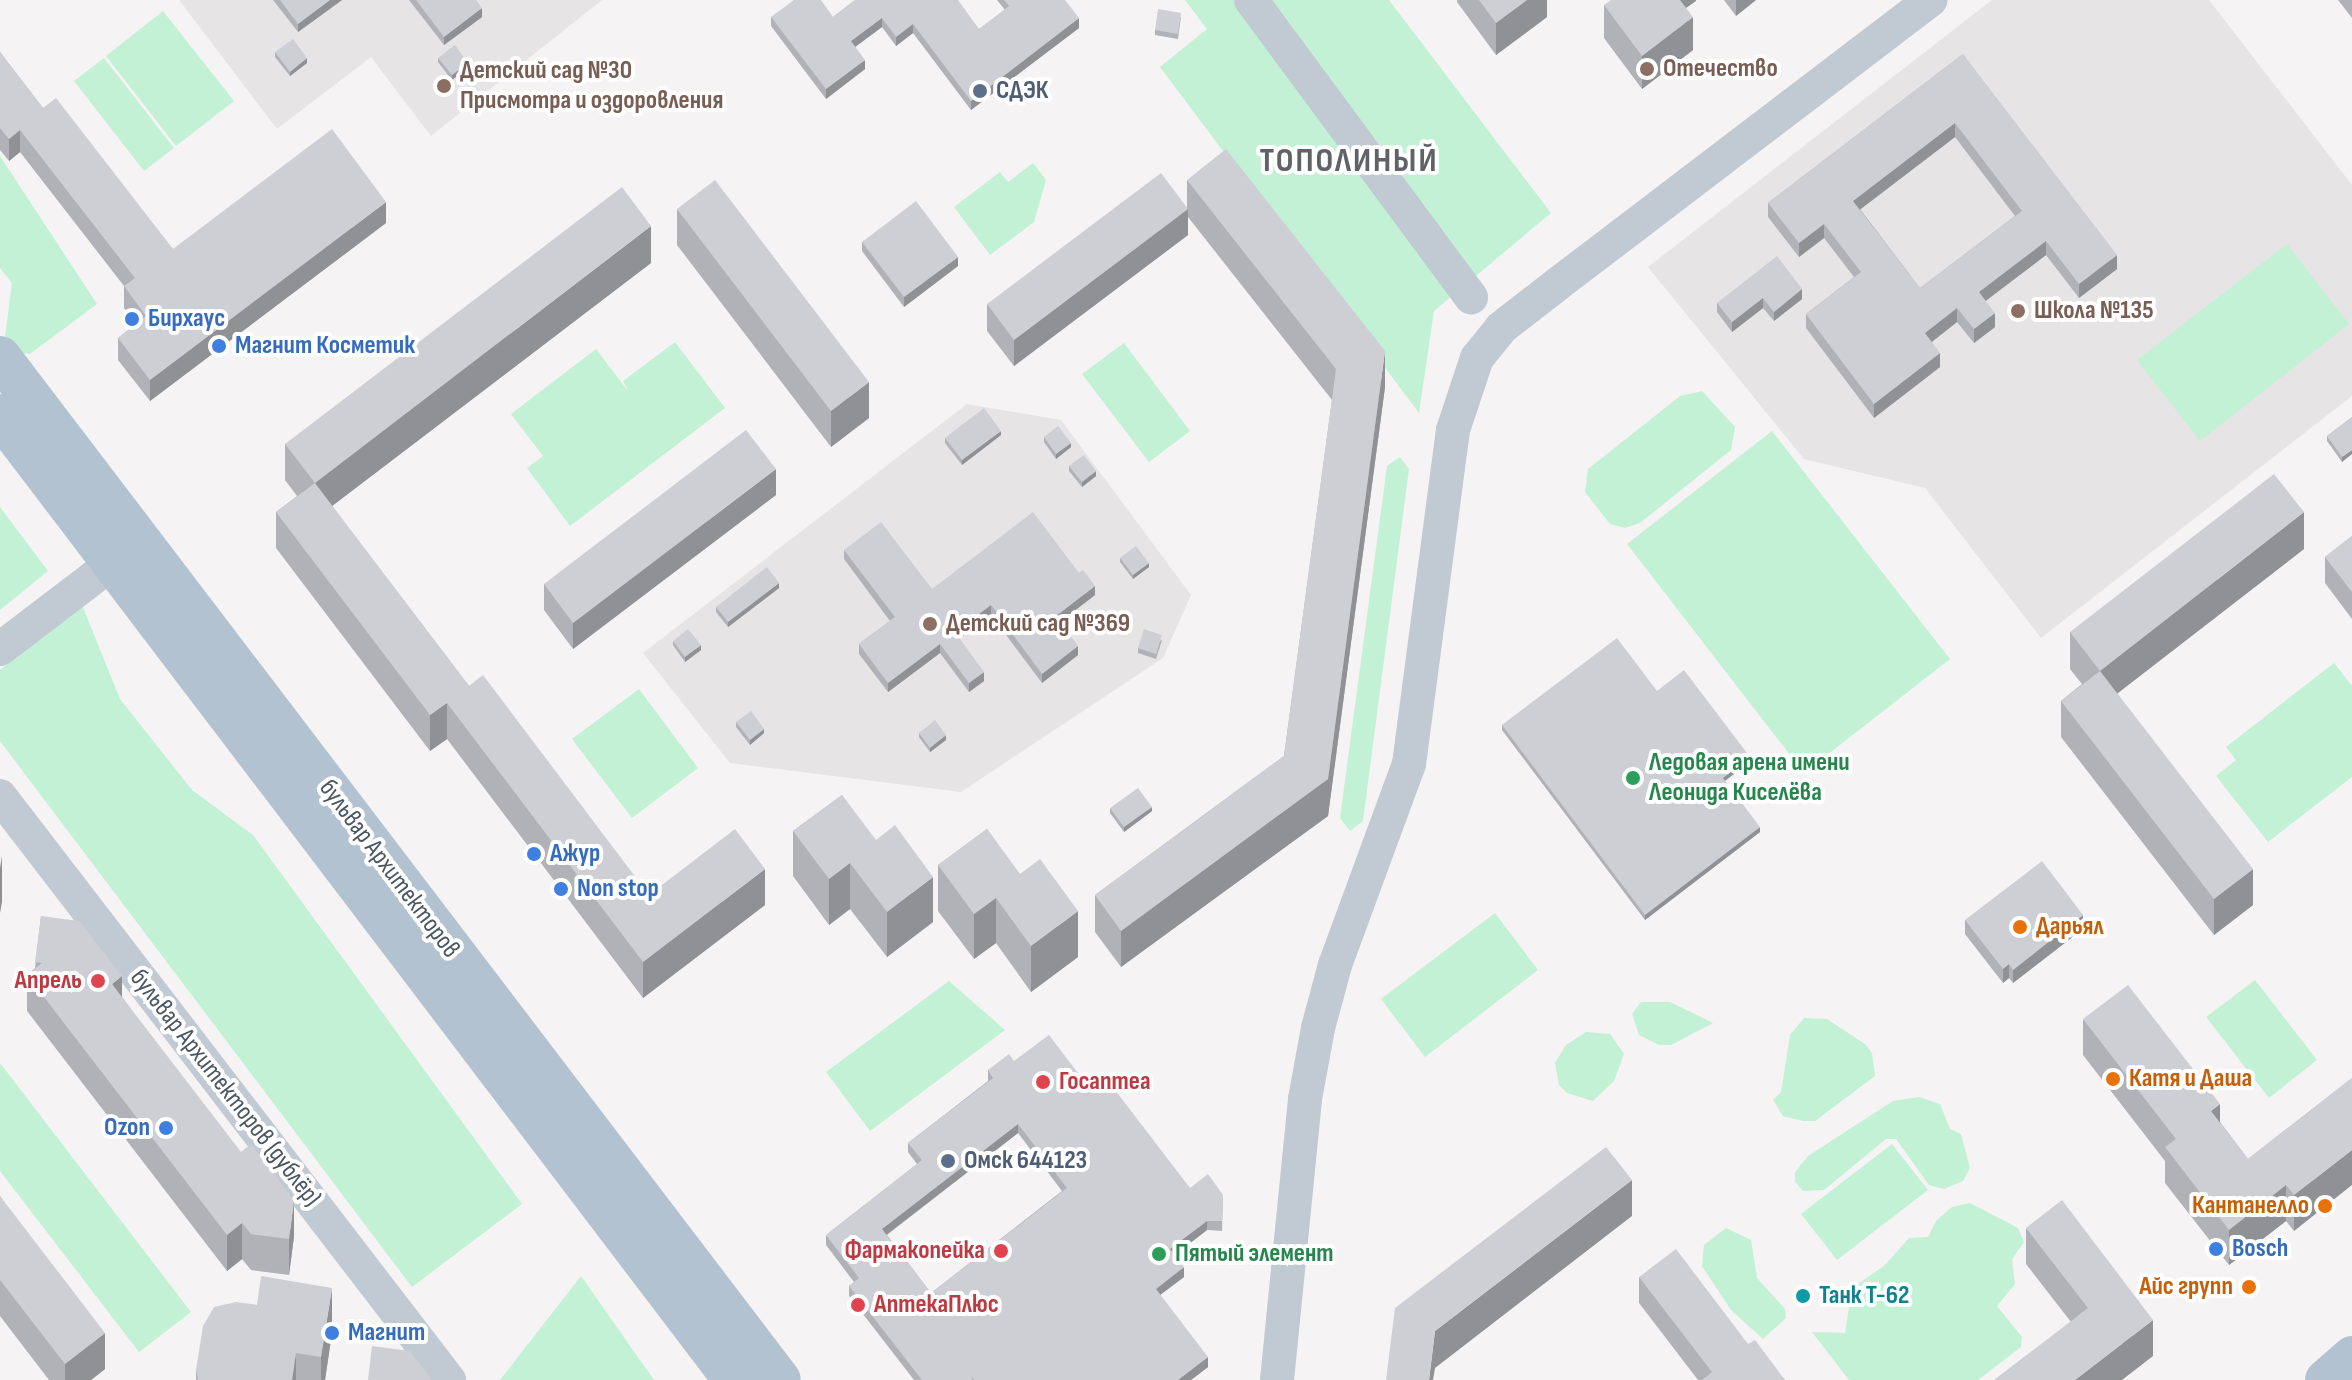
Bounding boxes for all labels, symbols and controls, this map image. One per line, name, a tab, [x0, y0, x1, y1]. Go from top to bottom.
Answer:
place label: Отечество	[1663, 53, 1778, 85]
place label: Детский сад №30 Присмотра и оздоровления	[460, 55, 723, 116]
marker: Отечество	[1638, 60, 1656, 78]
place label: СДЭК	[996, 75, 1048, 107]
marker: Детский сад №30 Присмотра и оздоровления	[435, 77, 453, 95]
marker: СДЭК	[971, 82, 989, 100]
district label: ТОПОЛИНЫЙ	[1260, 141, 1438, 181]
place label: Школа №135	[2034, 295, 2154, 327]
marker: Школа №135	[2009, 302, 2027, 320]
place label: Бирхаус	[148, 303, 225, 335]
marker: Бирхаус	[123, 310, 141, 328]
place label: Магнит Косметик	[235, 330, 415, 362]
marker: Магнит Косметик	[210, 337, 228, 355]
place label: Детский сад №369	[946, 608, 1130, 640]
marker: Детский сад №369	[921, 615, 939, 633]
place label: Ледовая арена имени Леонида Киселёва	[1649, 747, 1850, 808]
marker: Ледовая арена имени Леонида Киселёва	[1624, 769, 1642, 787]
street label: бульвар Архитекторов	[312, 774, 466, 964]
place label: Ажур	[550, 838, 600, 870]
marker: Ажур	[525, 845, 543, 863]
place label: Non stop	[577, 873, 659, 905]
marker: Non stop	[552, 880, 570, 898]
place label: Дарьял	[2036, 911, 2104, 943]
marker: Дарьял	[2011, 918, 2029, 936]
street label: бульвар Архитекторов (дублёр)	[123, 963, 327, 1213]
place label: Апрель	[14, 965, 82, 997]
marker: Апрель	[89, 972, 107, 990]
place label: Катя и Даша	[2129, 1063, 2252, 1095]
place label: Госаптеа	[1059, 1066, 1151, 1098]
marker: Катя и Даша	[2104, 1070, 2122, 1088]
marker: Госаптеа	[1034, 1073, 1052, 1091]
place label: Ozon	[104, 1112, 150, 1144]
marker: Ozon	[157, 1119, 175, 1137]
place label: Омск 644123	[964, 1145, 1087, 1177]
marker: Омск 644123	[939, 1152, 957, 1170]
place label: Кантанелло	[2192, 1190, 2309, 1222]
marker: Кантанелло	[2316, 1197, 2334, 1215]
place label: Bosch	[2232, 1233, 2288, 1265]
place label: Фармакопейка	[844, 1235, 985, 1267]
place label: Пятый элемент	[1175, 1238, 1334, 1270]
marker: Bosch	[2207, 1240, 2225, 1258]
marker: Фармакопейка	[992, 1242, 1010, 1260]
marker: Пятый элемент	[1150, 1245, 1168, 1263]
place label: Айс групп	[2139, 1271, 2233, 1303]
marker: Айс групп	[2240, 1278, 2258, 1296]
place label: Танк Т-62	[1819, 1280, 1910, 1312]
marker: Танк Т-62	[1794, 1287, 1812, 1305]
place label: АптекаПлюс	[874, 1289, 999, 1321]
marker: АптекаПлюс	[849, 1296, 867, 1314]
place label: Магнит	[348, 1317, 425, 1349]
marker: Магнит	[323, 1324, 341, 1342]

